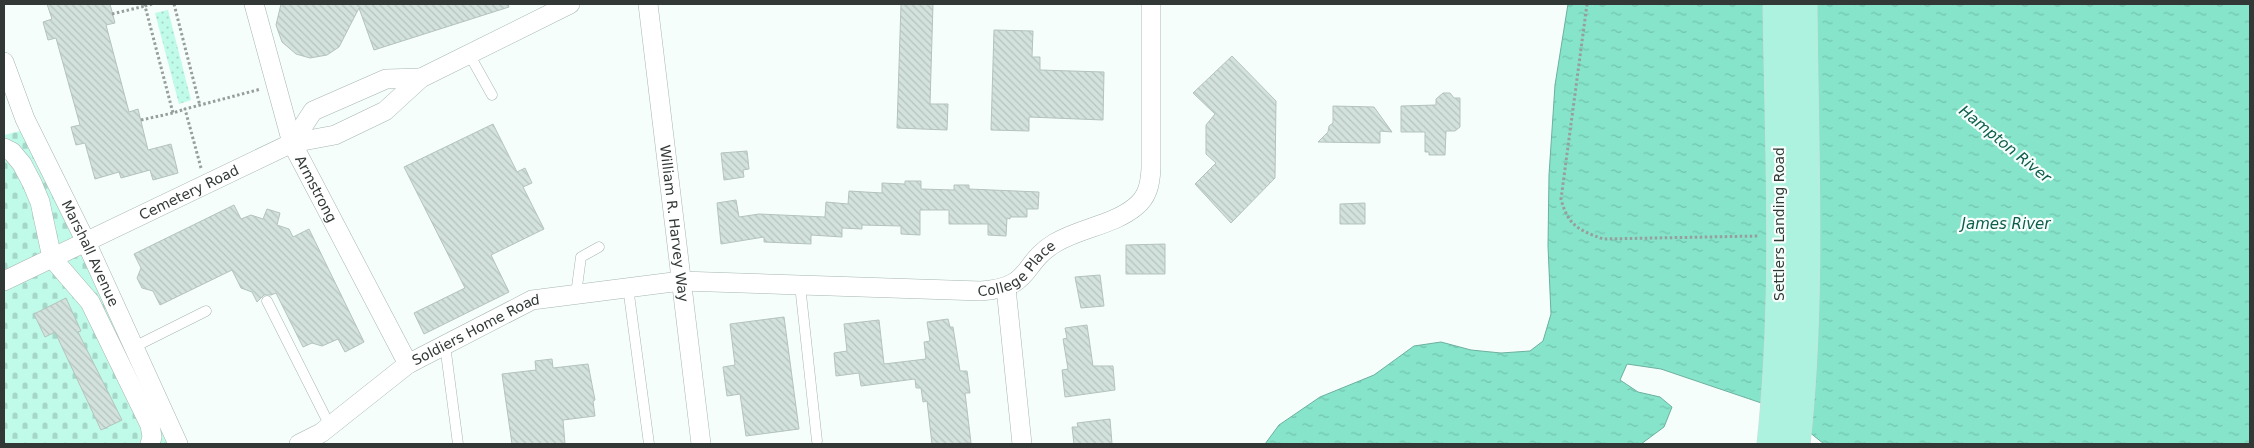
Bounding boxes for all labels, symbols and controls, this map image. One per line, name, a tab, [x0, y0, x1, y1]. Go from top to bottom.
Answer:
water label: Hampton River	[1956, 102, 2055, 187]
street label: William R. Harvey Way	[657, 144, 692, 303]
street label: Settlers Landing Road	[1771, 147, 1787, 301]
street label: Armstrong	[292, 153, 340, 225]
street label: Cemetery Road	[136, 162, 241, 223]
street label: Marshall Avenue	[58, 197, 122, 309]
water label: James River	[1959, 215, 2051, 233]
street label: College Place	[977, 237, 1058, 299]
street label: Soldiers Home Road	[409, 291, 540, 368]

